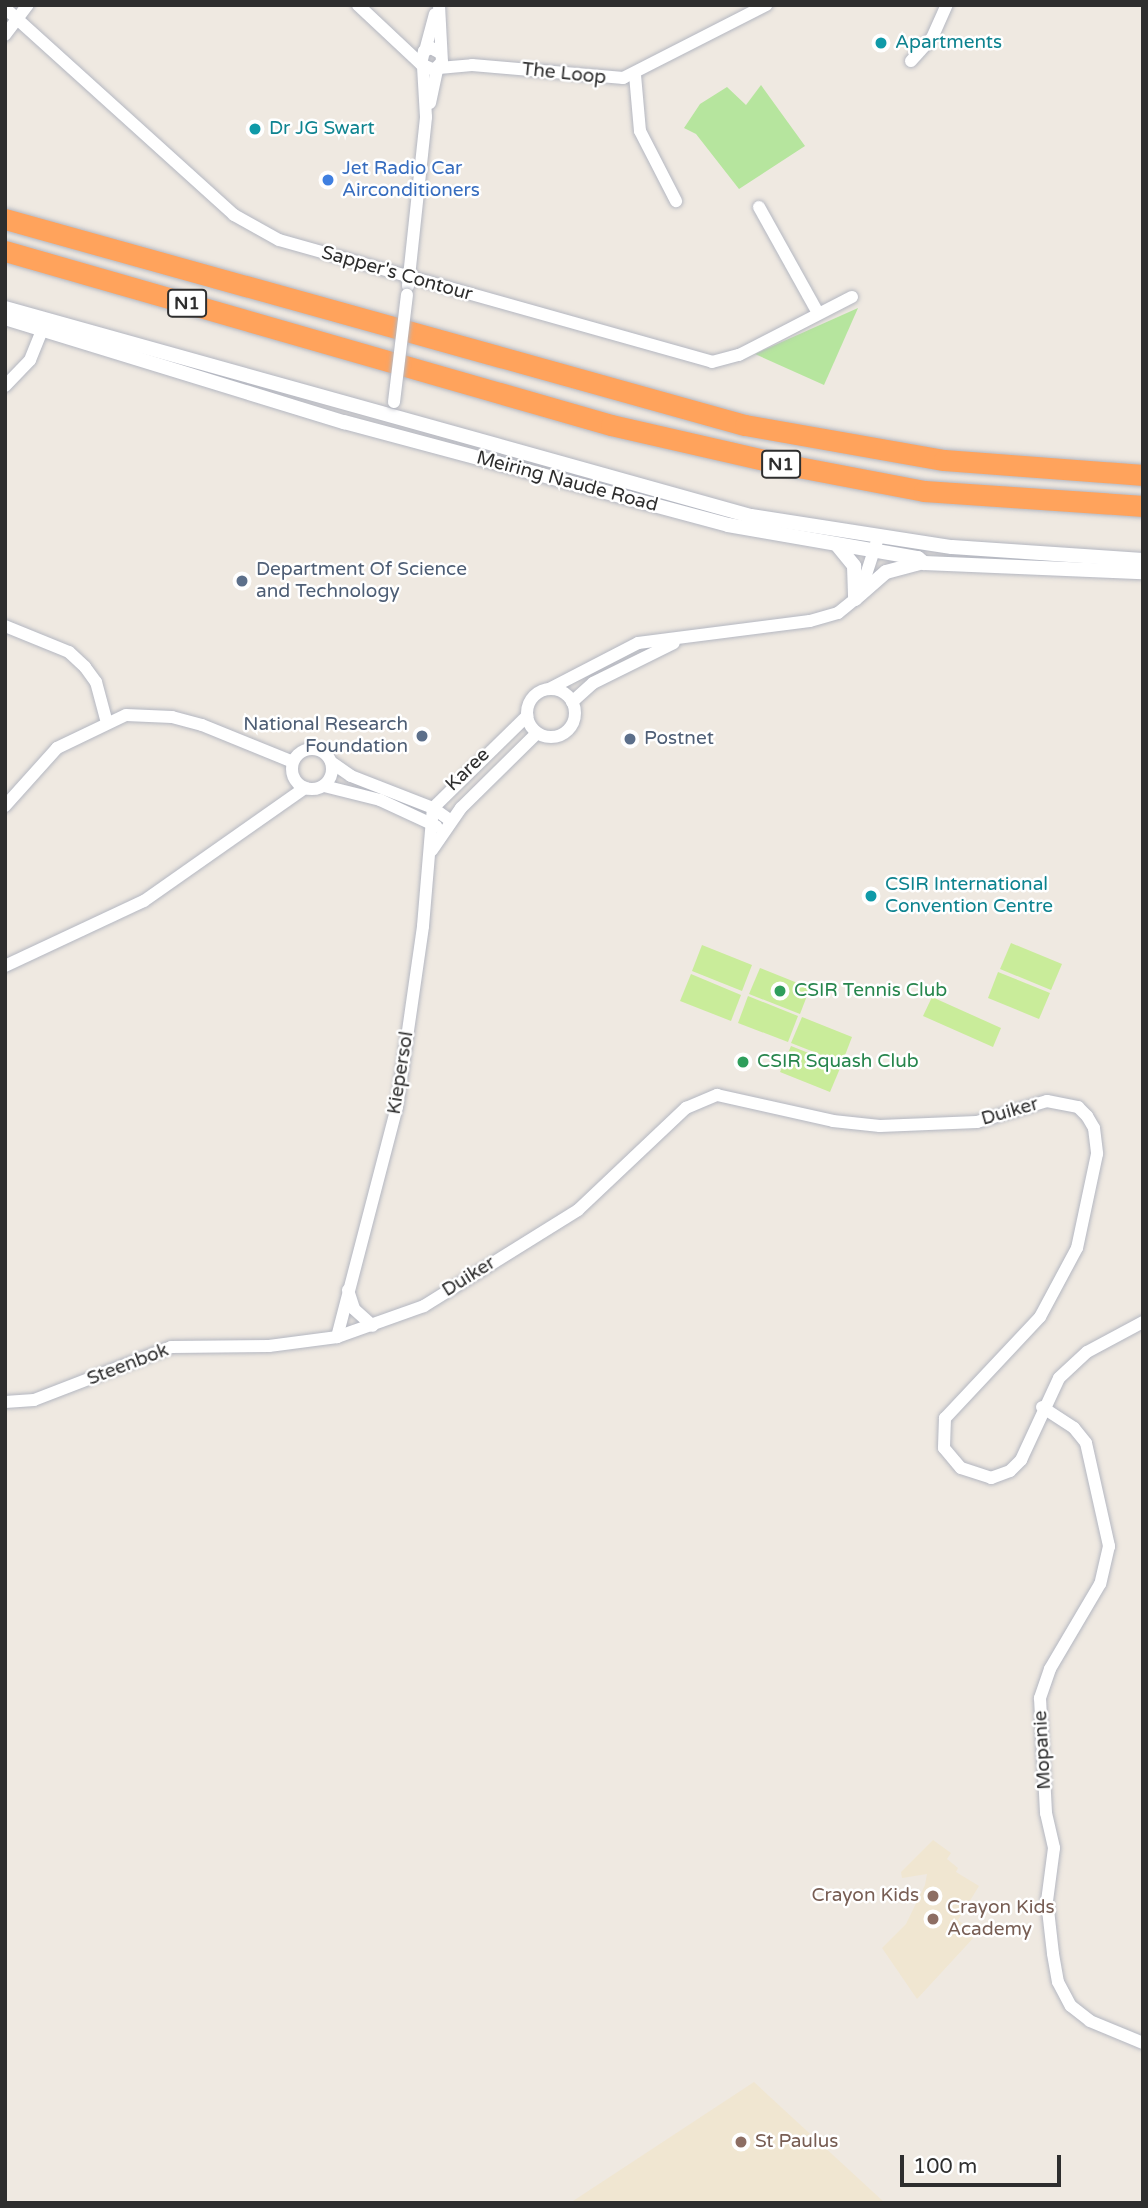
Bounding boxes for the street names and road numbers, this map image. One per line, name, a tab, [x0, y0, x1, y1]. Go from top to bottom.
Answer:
street label: The Loop	[521, 58, 607, 90]
street label: Sapper's Contour	[319, 242, 475, 306]
road number: N1	[166, 288, 208, 318]
street label: Meiring Naude Road	[474, 447, 660, 517]
road number: N1	[760, 450, 802, 478]
street label: Karee	[441, 744, 495, 796]
street label: Kiepersol	[383, 1030, 419, 1116]
street label: Duiker	[979, 1093, 1041, 1131]
street label: Duiker	[438, 1252, 500, 1302]
street label: Steenbok	[84, 1339, 172, 1391]
street label: Mopanie	[1030, 1710, 1056, 1790]

